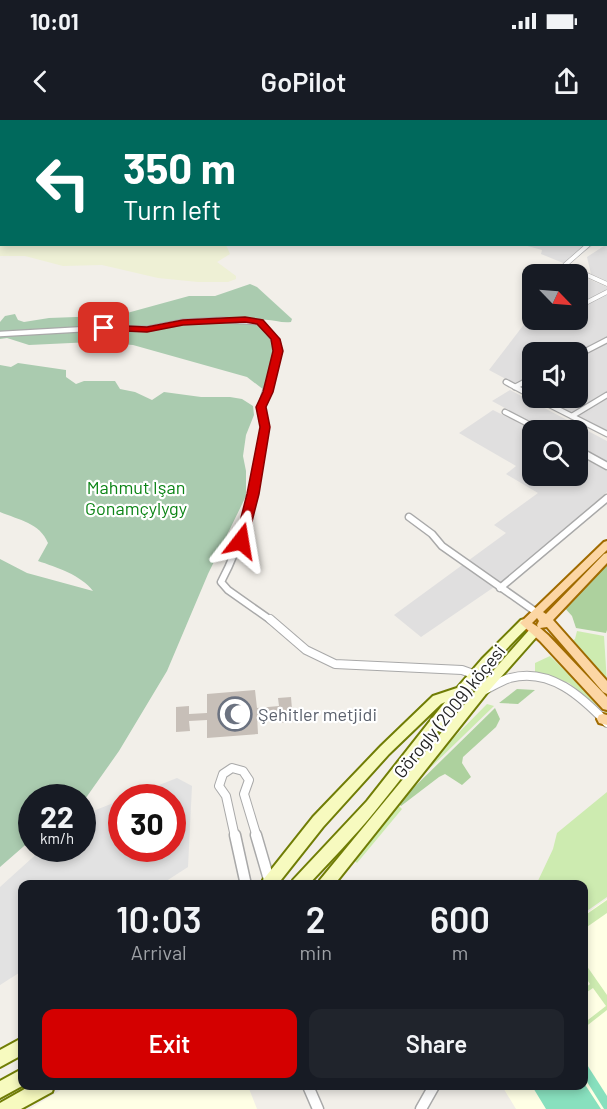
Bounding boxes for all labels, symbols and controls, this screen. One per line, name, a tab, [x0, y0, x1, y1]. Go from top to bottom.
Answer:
text: 10:01	[30, 8, 78, 34]
icon: back	[24, 65, 57, 98]
text: GoPilot	[261, 65, 346, 97]
icon: share	[550, 65, 583, 98]
text: 350 m	[123, 142, 236, 192]
icon: left	[24, 144, 102, 222]
text: Turn left	[123, 193, 221, 225]
north arrow	[522, 264, 588, 330]
map controls	[522, 264, 588, 486]
pin	[78, 302, 129, 353]
icon: arrive	[87, 311, 120, 344]
button: sound	[522, 342, 588, 408]
button: search	[522, 420, 588, 486]
park label: Mahmut Işan Gonamçylygy	[85, 476, 187, 519]
position arrow	[209, 509, 273, 573]
street label: Görogly (2009) köçesi	[388, 640, 510, 782]
mosque icon: Şehitler metjidi	[217, 696, 253, 732]
place label: Şehitler metjidi	[258, 703, 377, 725]
speed limit sign: 30	[108, 784, 186, 862]
text: 22	[40, 798, 74, 834]
text: km/h	[40, 829, 74, 847]
text: 10:03	[116, 897, 202, 940]
text: 2	[306, 897, 326, 940]
text: 600	[430, 897, 490, 940]
text: Arrival	[131, 940, 187, 964]
text: min	[300, 940, 332, 964]
text: m	[452, 940, 468, 964]
button: Exit	[42, 1009, 297, 1078]
button: Share	[309, 1009, 564, 1078]

